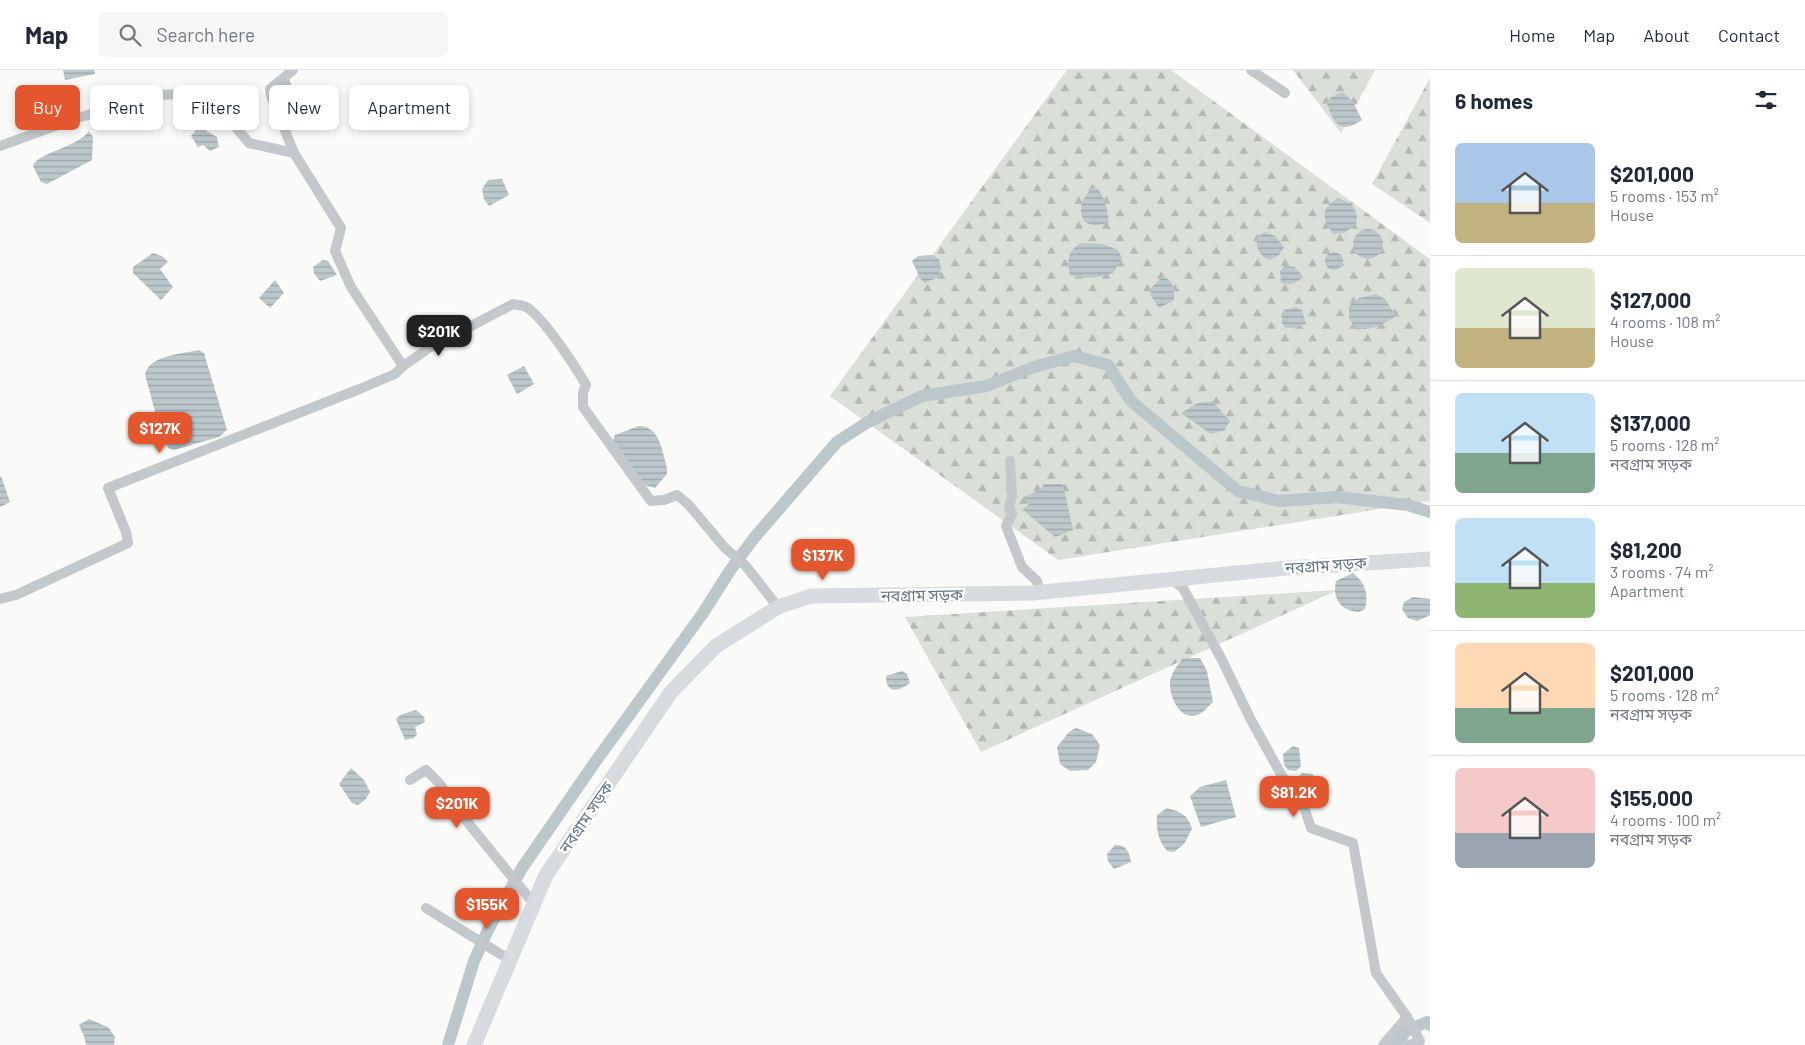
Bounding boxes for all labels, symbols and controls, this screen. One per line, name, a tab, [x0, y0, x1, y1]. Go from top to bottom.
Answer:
search box	[98, 12, 448, 57]
text: Map	[25, 20, 68, 49]
icon: search	[116, 21, 144, 49]
text: Search here	[156, 23, 255, 46]
text: Home	[1509, 24, 1555, 46]
text: Map	[1583, 24, 1615, 46]
text: About	[1643, 24, 1690, 46]
text: Contact	[1718, 24, 1780, 46]
chip: Buy	[15, 85, 80, 130]
chip: Rent	[90, 85, 163, 130]
chip: Filters	[173, 85, 259, 130]
chip: New	[269, 85, 339, 130]
chip: Apartment	[349, 85, 469, 130]
icon: filters	[1752, 86, 1780, 114]
text: 6 homes	[1455, 88, 1533, 113]
text: $201,000	[1610, 161, 1694, 186]
icon: home	[1495, 163, 1555, 223]
text: 5 rooms · 153 m²	[1610, 186, 1719, 205]
text: House	[1610, 205, 1654, 224]
text: $127,000	[1610, 287, 1691, 312]
icon: home	[1495, 288, 1555, 348]
text: 4 rooms · 108 m²	[1610, 312, 1721, 331]
pin: $201K	[404, 314, 474, 357]
text: $201K	[418, 321, 460, 340]
text: House	[1610, 331, 1654, 350]
text: $137,000	[1610, 410, 1691, 435]
pin: $127K	[125, 412, 195, 454]
icon: home	[1495, 413, 1555, 473]
text: $127K	[139, 418, 181, 437]
text: 5 rooms · 128 m²	[1610, 435, 1719, 454]
text: নবগ্রাম সড়ক	[1610, 454, 1692, 473]
text: $81,200	[1610, 537, 1682, 562]
pin: $137K	[788, 538, 858, 581]
icon: home	[1495, 538, 1555, 598]
text: $137K	[802, 545, 844, 564]
street label: নবগ্রাম সড়ক	[1283, 552, 1369, 577]
text: 3 rooms · 74 m²	[1610, 562, 1713, 581]
text: Apartment	[1610, 581, 1685, 600]
street label: নবগ্রাম সড়ক	[880, 584, 964, 605]
text: $201,000	[1610, 660, 1694, 685]
icon: home	[1495, 663, 1555, 723]
text: 5 rooms · 128 m²	[1610, 685, 1719, 704]
text: নবগ্রাম সড়ক	[1610, 704, 1692, 723]
pin: $81.2K	[1253, 776, 1335, 818]
street label: নবগ্রাম সড়ক	[554, 777, 617, 857]
text: $81.2K	[1271, 782, 1317, 801]
text: $155,000	[1610, 785, 1693, 810]
pin: $201K	[422, 786, 492, 829]
icon: home	[1495, 788, 1555, 848]
text: $201K	[436, 793, 478, 812]
text: 4 rooms · 100 m²	[1610, 810, 1721, 829]
text: নবগ্রাম সড়ক	[1610, 829, 1692, 848]
pin: $155K	[452, 888, 522, 930]
text: $155K	[466, 894, 508, 913]

